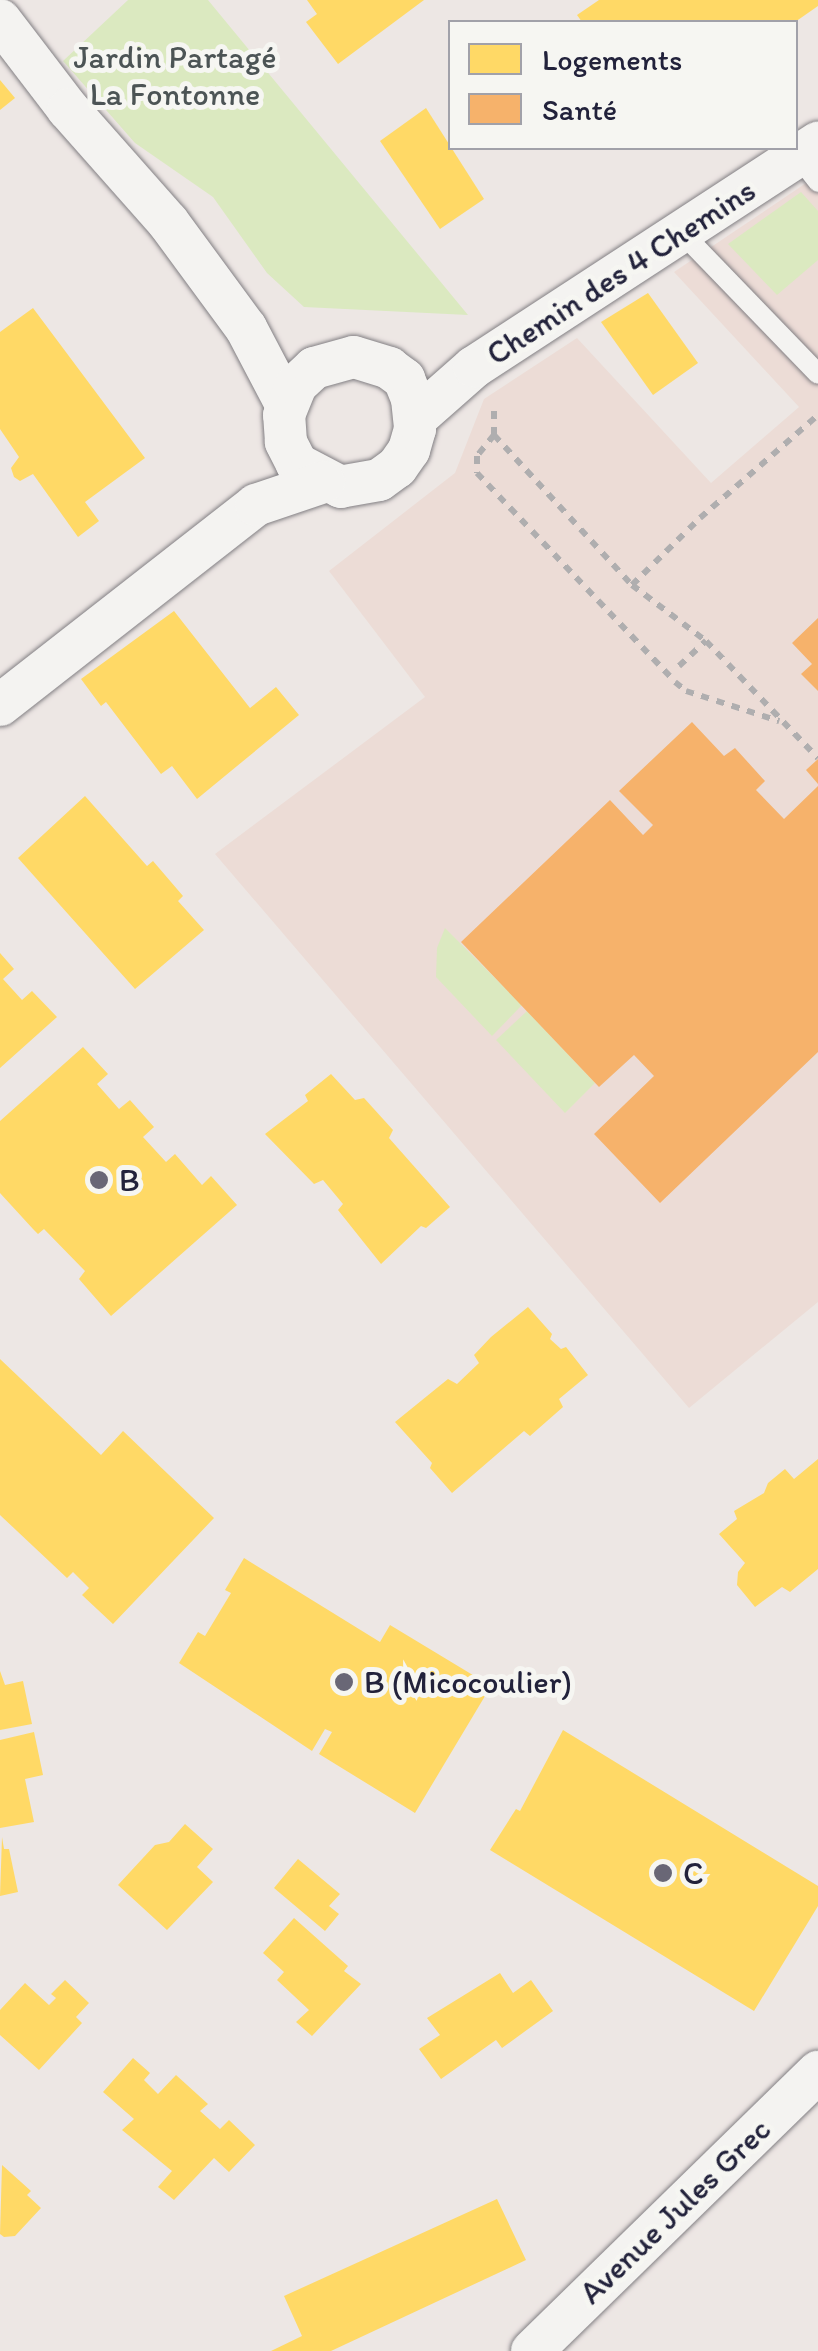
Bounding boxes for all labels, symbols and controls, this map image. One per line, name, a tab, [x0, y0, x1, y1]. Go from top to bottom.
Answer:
legend	[448, 20, 798, 150]
park label: Jardin Partagé La Fontonne	[75, 39, 275, 114]
text: Logements	[542, 41, 682, 78]
text: Santé	[542, 91, 617, 128]
street label: Chemin des 4 Chemins	[480, 171, 762, 373]
place label: B	[119, 1161, 140, 1199]
marker: B	[88, 1169, 110, 1191]
place label: B (Micocoulier)	[364, 1663, 571, 1701]
marker: B (Micocoulier)	[333, 1671, 355, 1693]
place label: C	[683, 1854, 704, 1892]
marker: C	[652, 1862, 674, 1884]
street label: Avenue Jules Grec	[572, 2110, 778, 2312]

